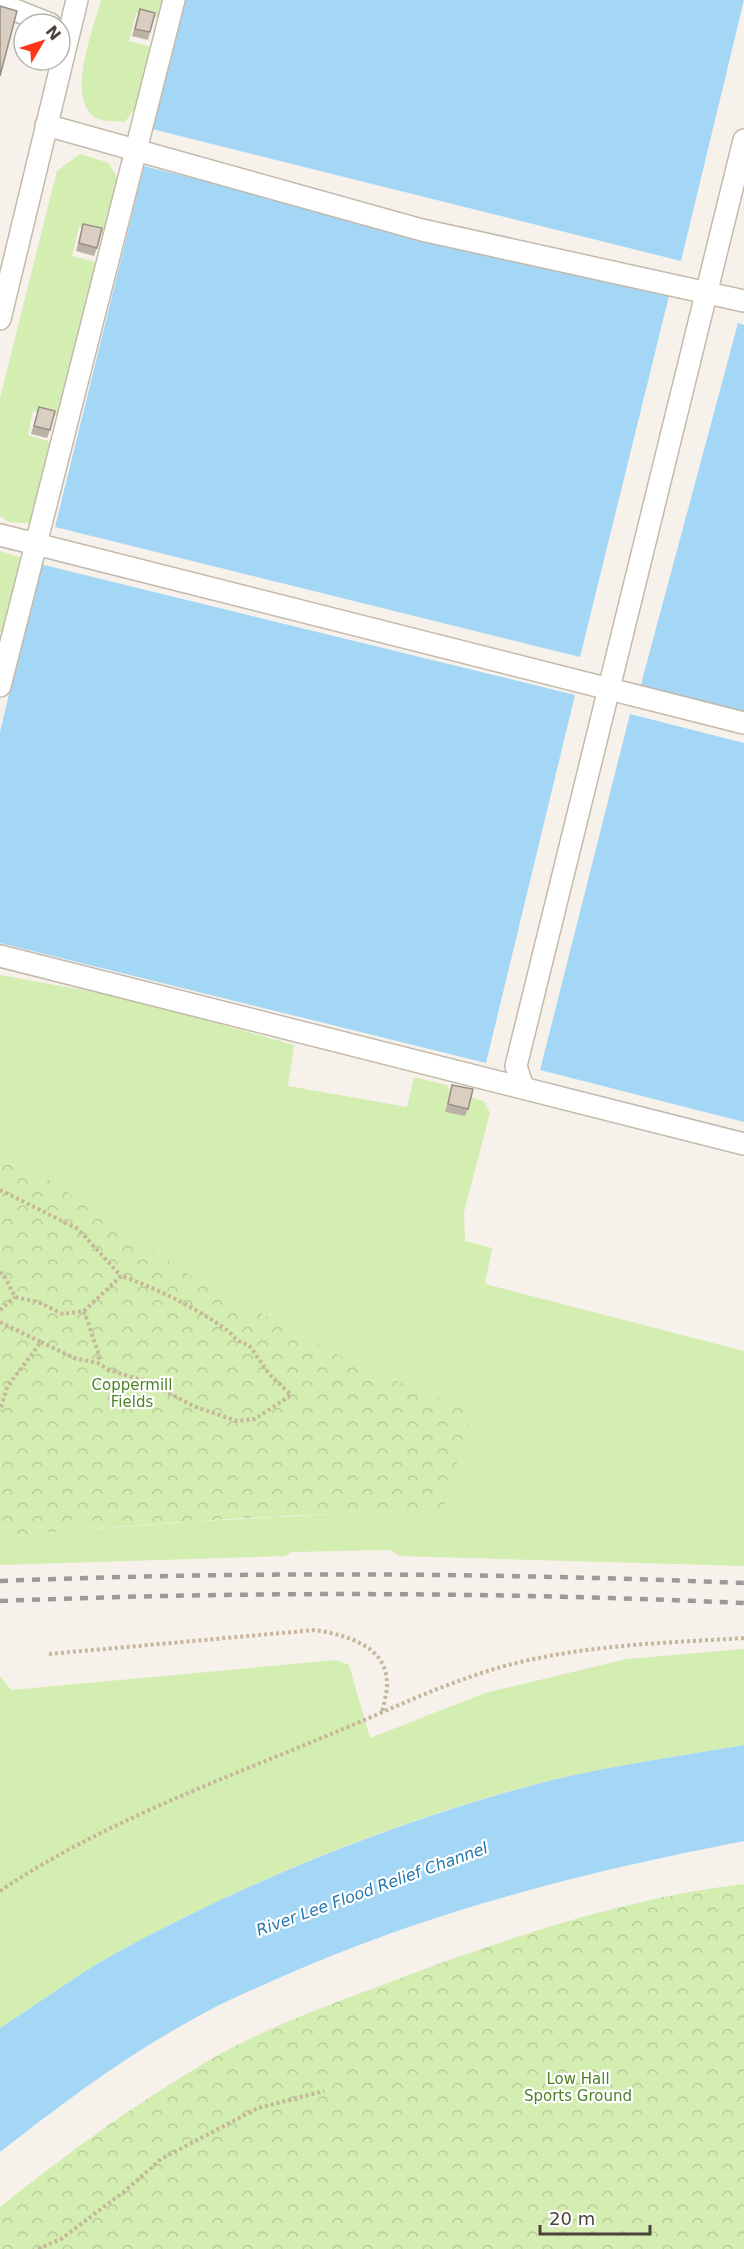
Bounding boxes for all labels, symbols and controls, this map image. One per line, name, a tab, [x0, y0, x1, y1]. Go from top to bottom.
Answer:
north arrow	[12, 12, 72, 72]
text: N	[42, 22, 65, 44]
park label: Coppermill Fields	[92, 1376, 172, 1411]
water label: River Lee Flood Relief Channel	[254, 1838, 491, 1940]
park label: Low Hall Sports Ground	[524, 2070, 632, 2105]
scale bar	[540, 2198, 650, 2236]
text: 20 m	[549, 2208, 595, 2229]

